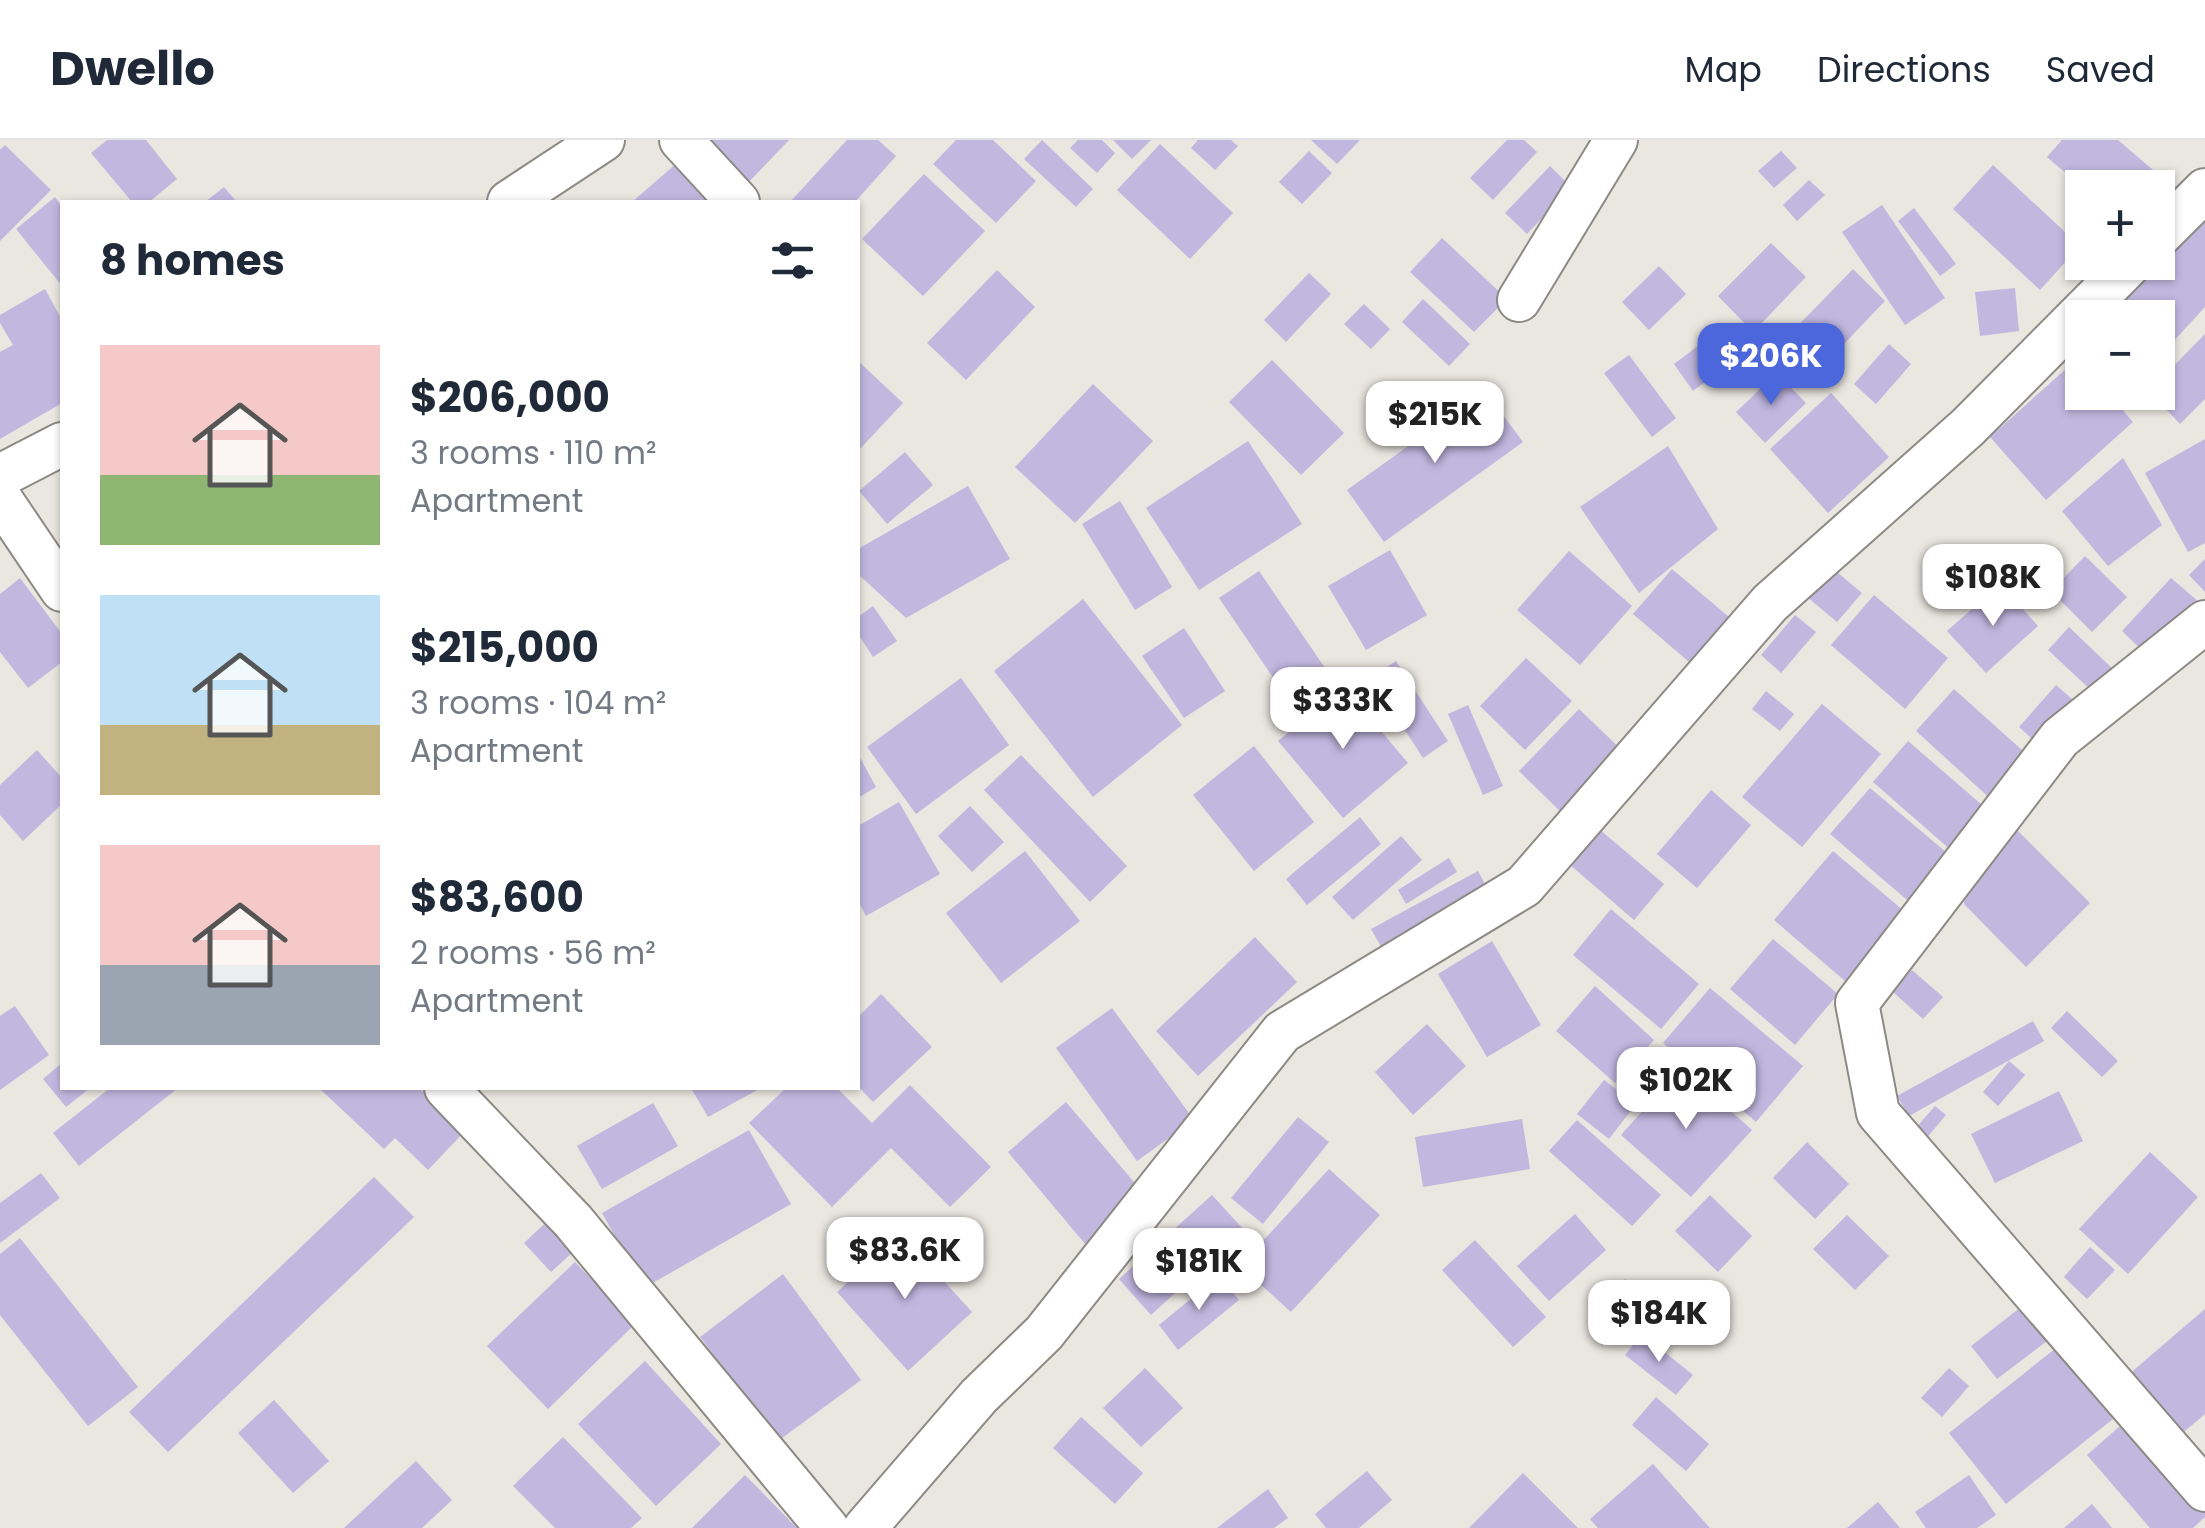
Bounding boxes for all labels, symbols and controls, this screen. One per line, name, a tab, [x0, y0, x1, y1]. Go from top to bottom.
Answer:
text: Dwello	[50, 35, 215, 102]
text: Map	[1685, 45, 1762, 94]
text: Directions	[1817, 45, 1991, 94]
text: Saved	[2046, 45, 2155, 94]
map controls	[2065, 170, 2175, 410]
button: +	[2065, 170, 2175, 280]
text: 8 homes	[100, 231, 285, 290]
icon: filters	[765, 233, 820, 288]
button: −	[2065, 300, 2175, 410]
pin: $206K	[1701, 323, 1841, 408]
text: $206K	[1720, 333, 1822, 378]
text: $206,000	[410, 368, 610, 427]
pin: $215K	[1365, 381, 1505, 466]
icon: home	[180, 385, 300, 505]
text: $215K	[1388, 391, 1482, 436]
text: 3 rooms · 110 m²	[410, 430, 656, 475]
text: Apartment	[410, 478, 583, 523]
pin: $108K	[1923, 544, 2063, 629]
text: $108K	[1945, 554, 2042, 599]
text: $215,000	[410, 618, 599, 677]
icon: home	[180, 635, 300, 755]
pin: $333K	[1273, 667, 1413, 752]
text: $333K	[1292, 677, 1394, 722]
text: 3 rooms · 104 m²	[410, 680, 666, 725]
text: Apartment	[410, 728, 583, 773]
text: $83,600	[410, 868, 584, 927]
icon: home	[180, 885, 300, 1005]
text: 2 rooms · 56 m²	[410, 930, 656, 975]
text: Apartment	[410, 978, 583, 1023]
pin: $102K	[1616, 1047, 1756, 1132]
text: $102K	[1639, 1057, 1733, 1102]
pin: $83.6K	[824, 1217, 986, 1302]
text: $83.6K	[849, 1227, 961, 1272]
pin: $181K	[1129, 1228, 1269, 1313]
text: $181K	[1155, 1238, 1243, 1283]
pin: $184K	[1589, 1280, 1729, 1365]
text: $184K	[1610, 1290, 1708, 1335]

